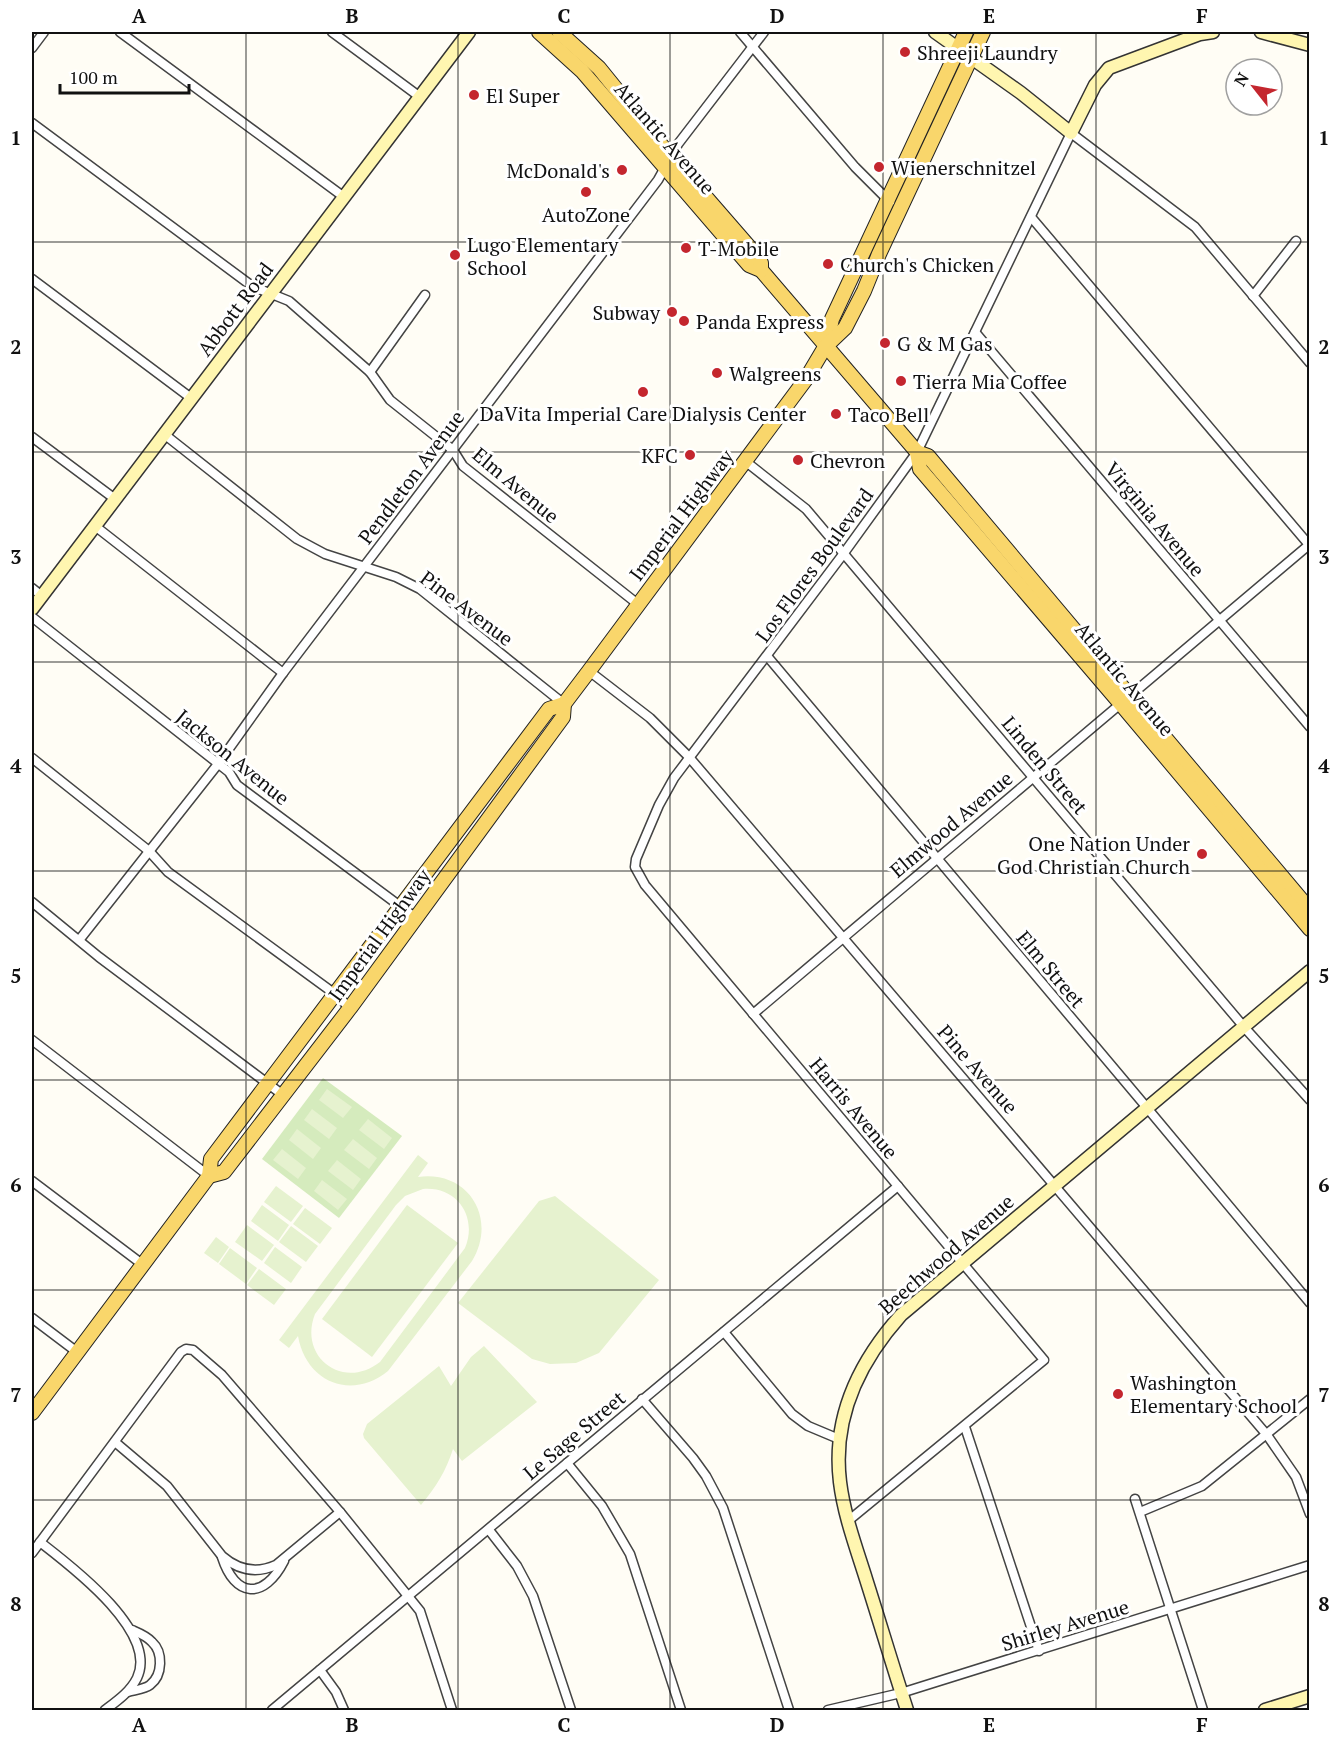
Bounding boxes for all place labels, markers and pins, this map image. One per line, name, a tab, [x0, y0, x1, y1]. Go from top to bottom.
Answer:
place label: Shreeji Laundry	[917, 39, 1058, 66]
marker: Shreeji Laundry	[898, 45, 912, 59]
place label: El Super	[486, 82, 560, 109]
marker: El Super	[467, 88, 481, 102]
place label: Wienerschnitzel	[891, 154, 1036, 181]
place label: McDonald's	[507, 157, 610, 184]
marker: Wienerschnitzel	[872, 160, 886, 174]
marker: McDonald's	[615, 163, 629, 177]
marker: AutoZone	[579, 185, 593, 199]
place label: AutoZone	[542, 201, 630, 228]
place label: Lugo Elementary School	[467, 231, 619, 281]
place label: T-Mobile	[698, 235, 779, 262]
marker: T-Mobile	[679, 241, 693, 255]
marker: Lugo Elementary School	[448, 248, 462, 262]
place label: Church's Chicken	[840, 251, 994, 278]
marker: Church's Chicken	[821, 257, 835, 271]
place label: Subway	[592, 299, 661, 326]
marker: Subway	[665, 305, 679, 319]
place label: Panda Express	[696, 308, 824, 335]
marker: Panda Express	[677, 314, 691, 328]
place label: G & M Gas	[897, 330, 993, 357]
marker: G & M Gas	[878, 336, 892, 350]
place label: Walgreens	[729, 360, 821, 387]
marker: Walgreens	[710, 366, 724, 380]
place label: Tierra Mia Coffee	[913, 368, 1067, 395]
marker: Tierra Mia Coffee	[894, 374, 908, 388]
marker: DaVita Imperial Care Dialysis Center	[636, 385, 650, 399]
place label: DaVita Imperial Care Dialysis Center	[480, 400, 807, 427]
place label: Taco Bell	[848, 401, 929, 428]
marker: Taco Bell	[829, 407, 843, 421]
place label: KFC	[641, 442, 678, 469]
place label: Chevron	[810, 447, 885, 474]
marker: KFC	[683, 448, 697, 462]
marker: Chevron	[791, 453, 805, 467]
place label: One Nation Under God Christian Church	[997, 830, 1190, 880]
marker: One Nation Under God Christian Church	[1195, 847, 1209, 861]
place label: Washington Elementary School	[1130, 1369, 1297, 1419]
marker: Washington Elementary School	[1111, 1387, 1125, 1401]

